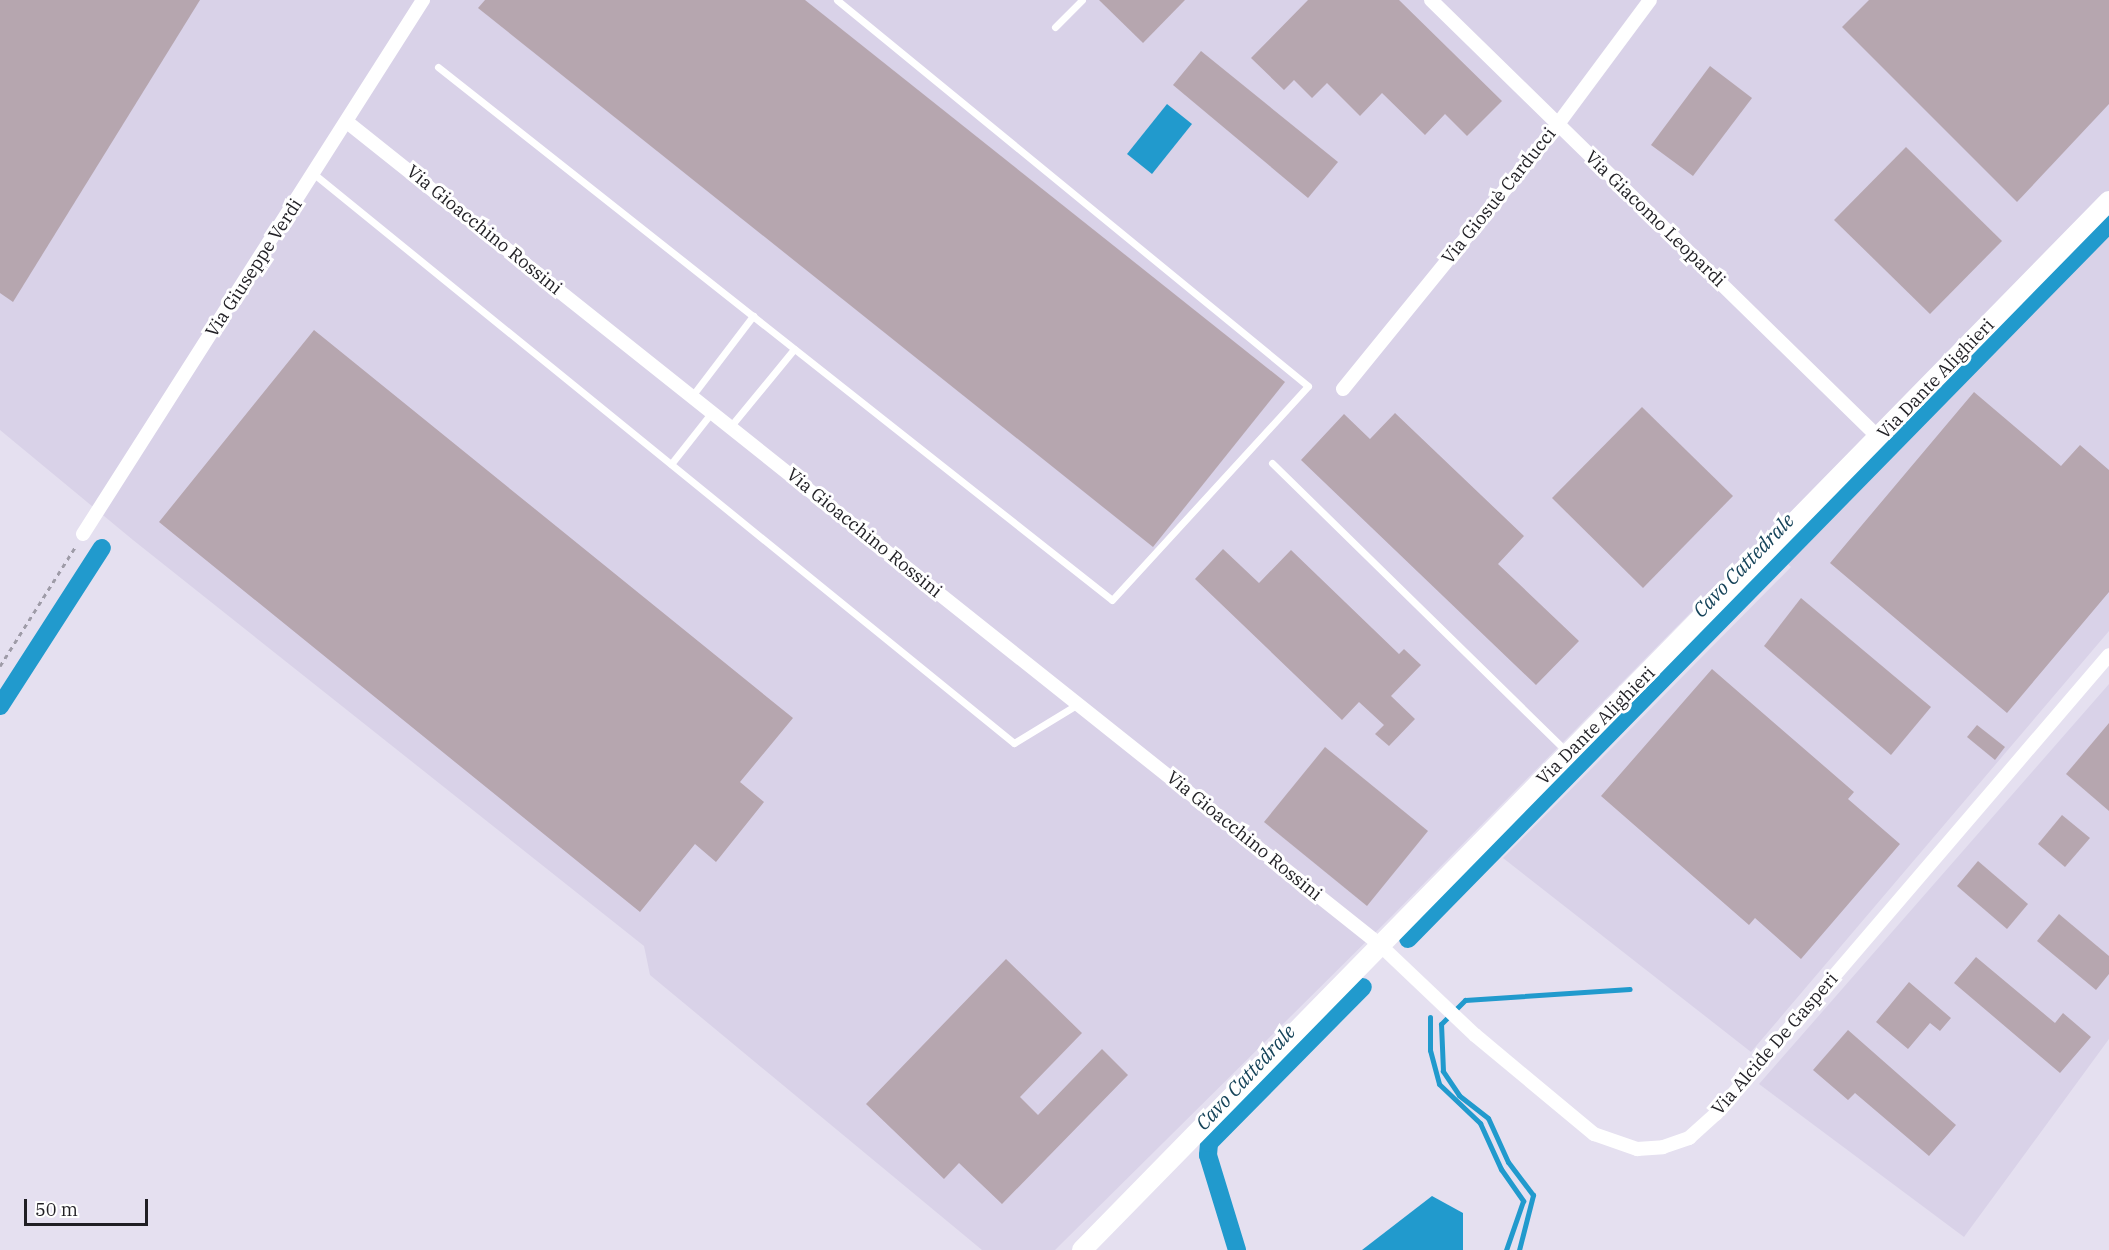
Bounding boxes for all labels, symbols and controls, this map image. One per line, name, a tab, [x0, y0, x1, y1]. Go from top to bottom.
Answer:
street label: Via Giosuè Carducci	[1437, 123, 1561, 269]
street label: Via Giacomo Leopardi	[1580, 146, 1730, 292]
street label: Via Gioacchino Rossini	[402, 161, 566, 299]
street label: Via Giuseppe Verdi	[201, 195, 307, 341]
street label: Via Dante Alighieri	[1873, 314, 1999, 444]
street label: Via Gioacchino Rossini	[782, 464, 946, 602]
water label: Cavo Cattedrale	[1687, 508, 1799, 622]
street label: Via Dante Alighieri	[1532, 662, 1660, 790]
street label: Via Gioacchino Rossini	[1162, 767, 1326, 905]
street label: Via Alcide De Gasperi	[1707, 968, 1843, 1120]
water label: Cavo Cattedrale	[1190, 1019, 1300, 1135]
scale bar	[27, 1187, 152, 1225]
text: 50 m	[35, 1198, 78, 1221]

